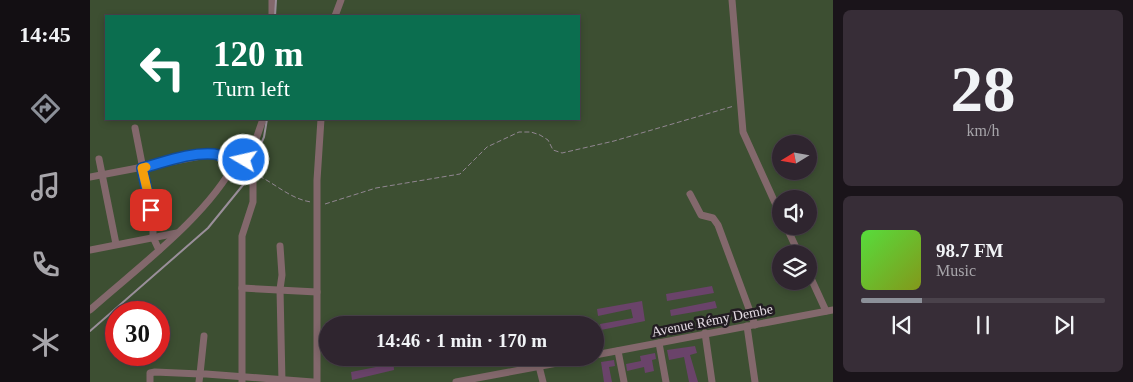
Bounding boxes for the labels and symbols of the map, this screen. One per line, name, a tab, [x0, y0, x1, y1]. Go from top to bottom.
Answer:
position arrow	[217, 133, 269, 185]
north arrow	[772, 135, 818, 180]
pin	[130, 189, 172, 231]
speed limit sign: 30	[105, 301, 170, 366]
street label: Avenue Rémy Dembe	[650, 301, 774, 340]

